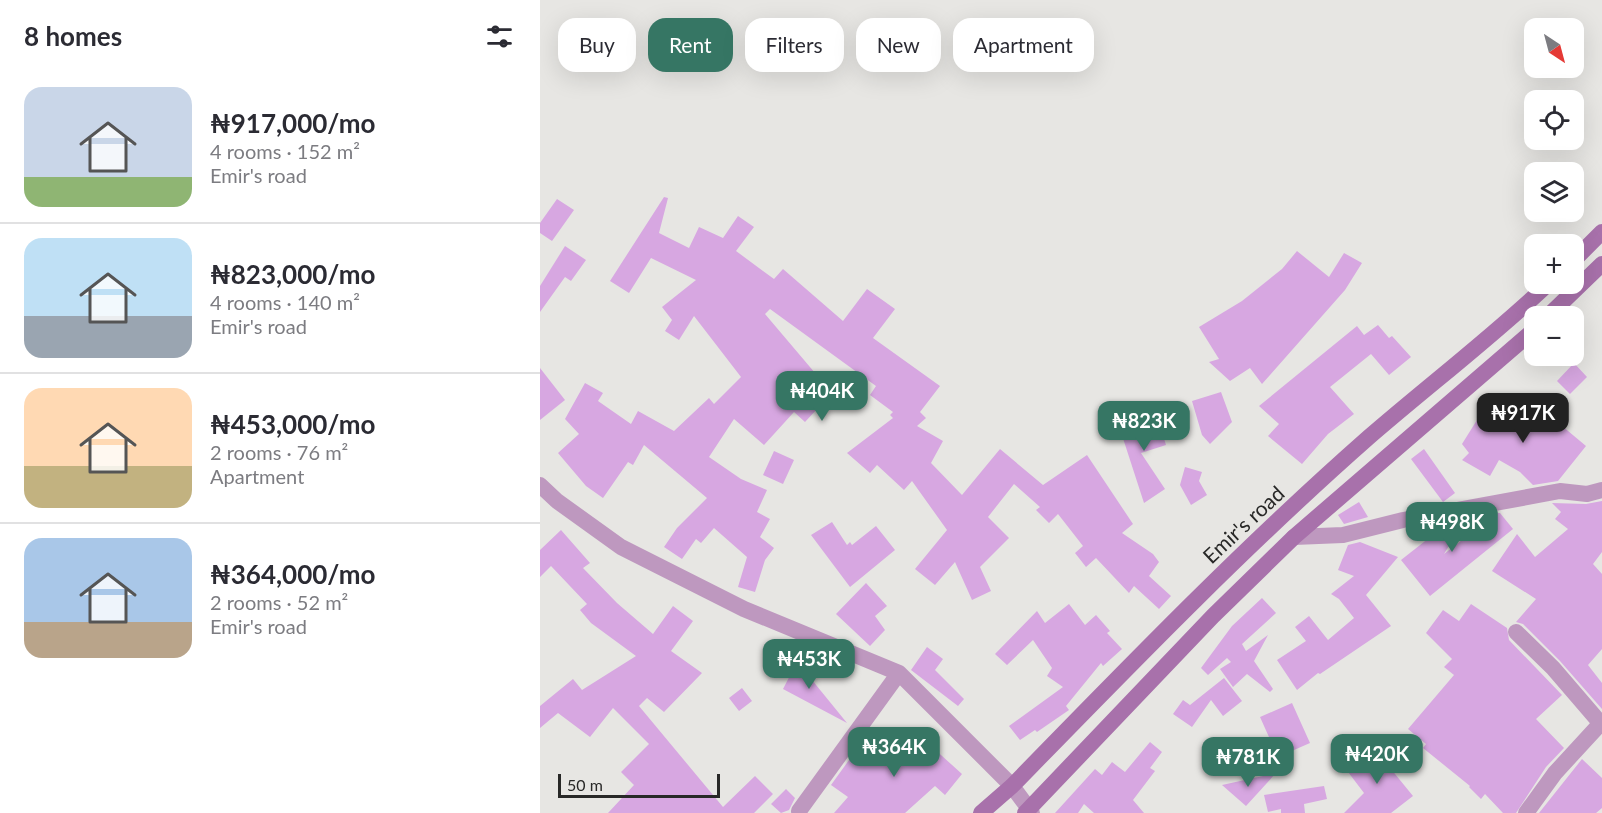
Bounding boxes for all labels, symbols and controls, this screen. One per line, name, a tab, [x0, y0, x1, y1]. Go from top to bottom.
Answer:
chip: Buy	[558, 18, 636, 72]
chip: Rent	[648, 18, 733, 72]
chip: Filters	[745, 18, 844, 72]
chip: New	[856, 18, 941, 72]
chip: Apartment	[953, 18, 1094, 72]
north arrow	[1524, 18, 1584, 78]
map controls	[1524, 18, 1584, 366]
text: 8 homes	[24, 20, 122, 52]
icon: filters	[483, 20, 516, 53]
button: locate	[1524, 90, 1584, 150]
text: ₦917,000/mo	[210, 107, 375, 139]
icon: home	[72, 111, 144, 183]
text: 4 rooms · 152 m²	[210, 139, 360, 163]
button: layers	[1524, 162, 1584, 222]
text: Emir's road	[210, 163, 307, 187]
button: +	[1524, 234, 1584, 294]
text: ₦823,000/mo	[210, 258, 375, 290]
icon: home	[72, 262, 144, 334]
text: 4 rooms · 140 m²	[210, 290, 360, 314]
button: −	[1524, 306, 1584, 366]
text: Emir's road	[210, 314, 307, 338]
pin: ₦404K	[780, 371, 864, 422]
text: ₦404K	[790, 378, 854, 402]
pin: ₦917K	[1481, 393, 1565, 444]
text: ₦917K	[1491, 400, 1555, 424]
pin: ₦823K	[1102, 401, 1186, 452]
text: ₦453,000/mo	[210, 408, 375, 440]
text: ₦823K	[1112, 408, 1176, 432]
icon: home	[72, 412, 144, 484]
text: 2 rooms · 76 m²	[210, 440, 348, 464]
text: Apartment	[210, 464, 304, 488]
street label: Emir's road	[1197, 480, 1289, 568]
pin: ₦498K	[1410, 502, 1494, 553]
text: ₦498K	[1420, 509, 1484, 533]
text: ₦364,000/mo	[210, 558, 375, 590]
icon: home	[72, 562, 144, 634]
text: 2 rooms · 52 m²	[210, 590, 348, 614]
text: Emir's road	[210, 614, 307, 638]
pin: ₦453K	[767, 639, 851, 690]
text: ₦453K	[777, 646, 841, 670]
pin: ₦364K	[852, 727, 936, 778]
text: ₦364K	[862, 734, 926, 758]
pin: ₦420K	[1335, 734, 1419, 785]
pin: ₦781K	[1206, 737, 1290, 788]
text: ₦420K	[1345, 741, 1409, 765]
text: ₦781K	[1216, 744, 1280, 768]
scale bar	[558, 771, 720, 798]
text: 50 m	[567, 775, 603, 794]

